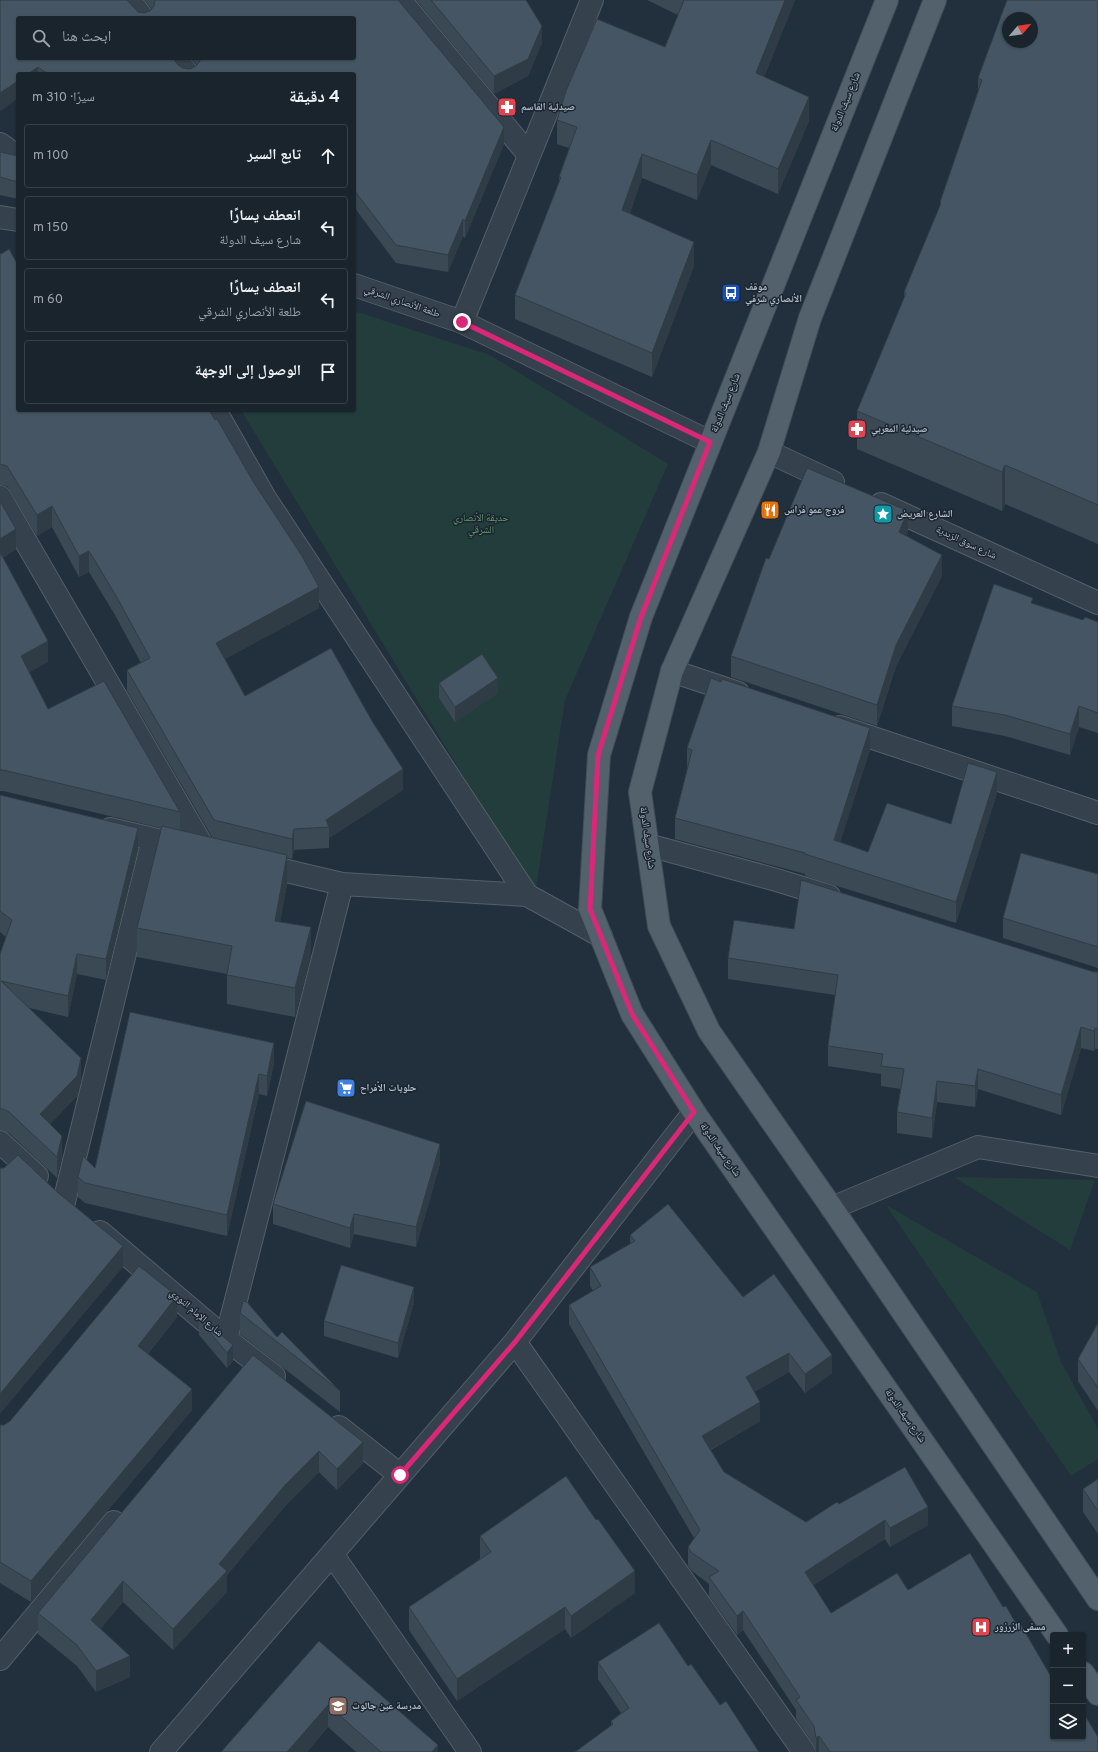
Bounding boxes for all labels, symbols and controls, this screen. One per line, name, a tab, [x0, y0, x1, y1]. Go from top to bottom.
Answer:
north arrow	[1002, 12, 1038, 48]
search box	[16, 16, 356, 60]
icon: search	[30, 27, 52, 49]
text: ابحث هنا	[62, 28, 111, 47]
street label: شارع سيف الدولة	[828, 70, 864, 133]
text: 4 دقيقة	[289, 87, 340, 109]
text: سيرًا · 310 m	[32, 90, 95, 106]
pharmacy icon: صيدلية القاسم	[496, 96, 518, 118]
place label: صيدلية القاسم	[521, 101, 575, 114]
icon: ahead	[317, 145, 339, 167]
text: تابع السير	[247, 146, 301, 165]
text: 100 m	[33, 148, 69, 164]
text: انعطف يسارًا	[229, 207, 301, 226]
icon: left	[317, 217, 339, 239]
text: 150 m	[33, 220, 68, 236]
text: شارع سيف الدولة	[220, 233, 301, 249]
text: انعطف يسارًا	[229, 279, 301, 298]
place label: موقف الأنصاري شرقي	[745, 281, 802, 306]
bus stop icon: موقف الأنصاري شرقي	[720, 282, 742, 304]
street label: طلعة الأنصاري الشرقي	[362, 283, 442, 322]
icon: left	[317, 289, 339, 311]
text: 60 m	[33, 292, 63, 308]
text: طلعة الأنصاري الشرقي	[198, 305, 301, 321]
route end	[453, 313, 471, 331]
icon: arrive	[317, 361, 339, 383]
text: الوصول إلى الوجهة	[195, 362, 301, 381]
street label: شارع سيف الدولة	[708, 371, 744, 434]
pharmacy icon: صيدلية المغربي	[846, 418, 868, 440]
place label: صيدلية المغربي	[871, 423, 928, 436]
restaurant icon: فروج عمو فراس	[759, 499, 781, 521]
place icon: الشارع العريض	[872, 503, 894, 525]
place label: فروج عمو فراس	[784, 504, 845, 517]
place label: الشارع العريض	[897, 508, 953, 521]
park label: حديقة الأنصاري الشرقي	[453, 512, 510, 537]
street label: شارع سوق الزبدية	[934, 523, 999, 563]
street label: شارع سيف الدولة	[636, 806, 658, 870]
supermarket icon: حلويات الأفراح	[335, 1077, 357, 1099]
place label: حلويات الأفراح	[360, 1081, 417, 1095]
street label: شارع سيف الدولة	[697, 1121, 744, 1180]
street label: شارع الإمام النووي	[166, 1286, 226, 1340]
street label: شارع سيف الدولة	[882, 1387, 929, 1446]
route start	[391, 1466, 409, 1484]
hospital icon: مسفى الزرزور	[970, 1616, 992, 1638]
place label: مسفى الزرزور	[994, 1621, 1046, 1634]
map controls	[1050, 1632, 1086, 1740]
button: +	[1050, 1632, 1086, 1668]
button: −	[1050, 1668, 1086, 1704]
school or university icon: مدرسة عين جالوت	[327, 1695, 349, 1717]
place label: مدرسة عين جالوت	[352, 1700, 422, 1713]
button: layers	[1050, 1704, 1086, 1740]

